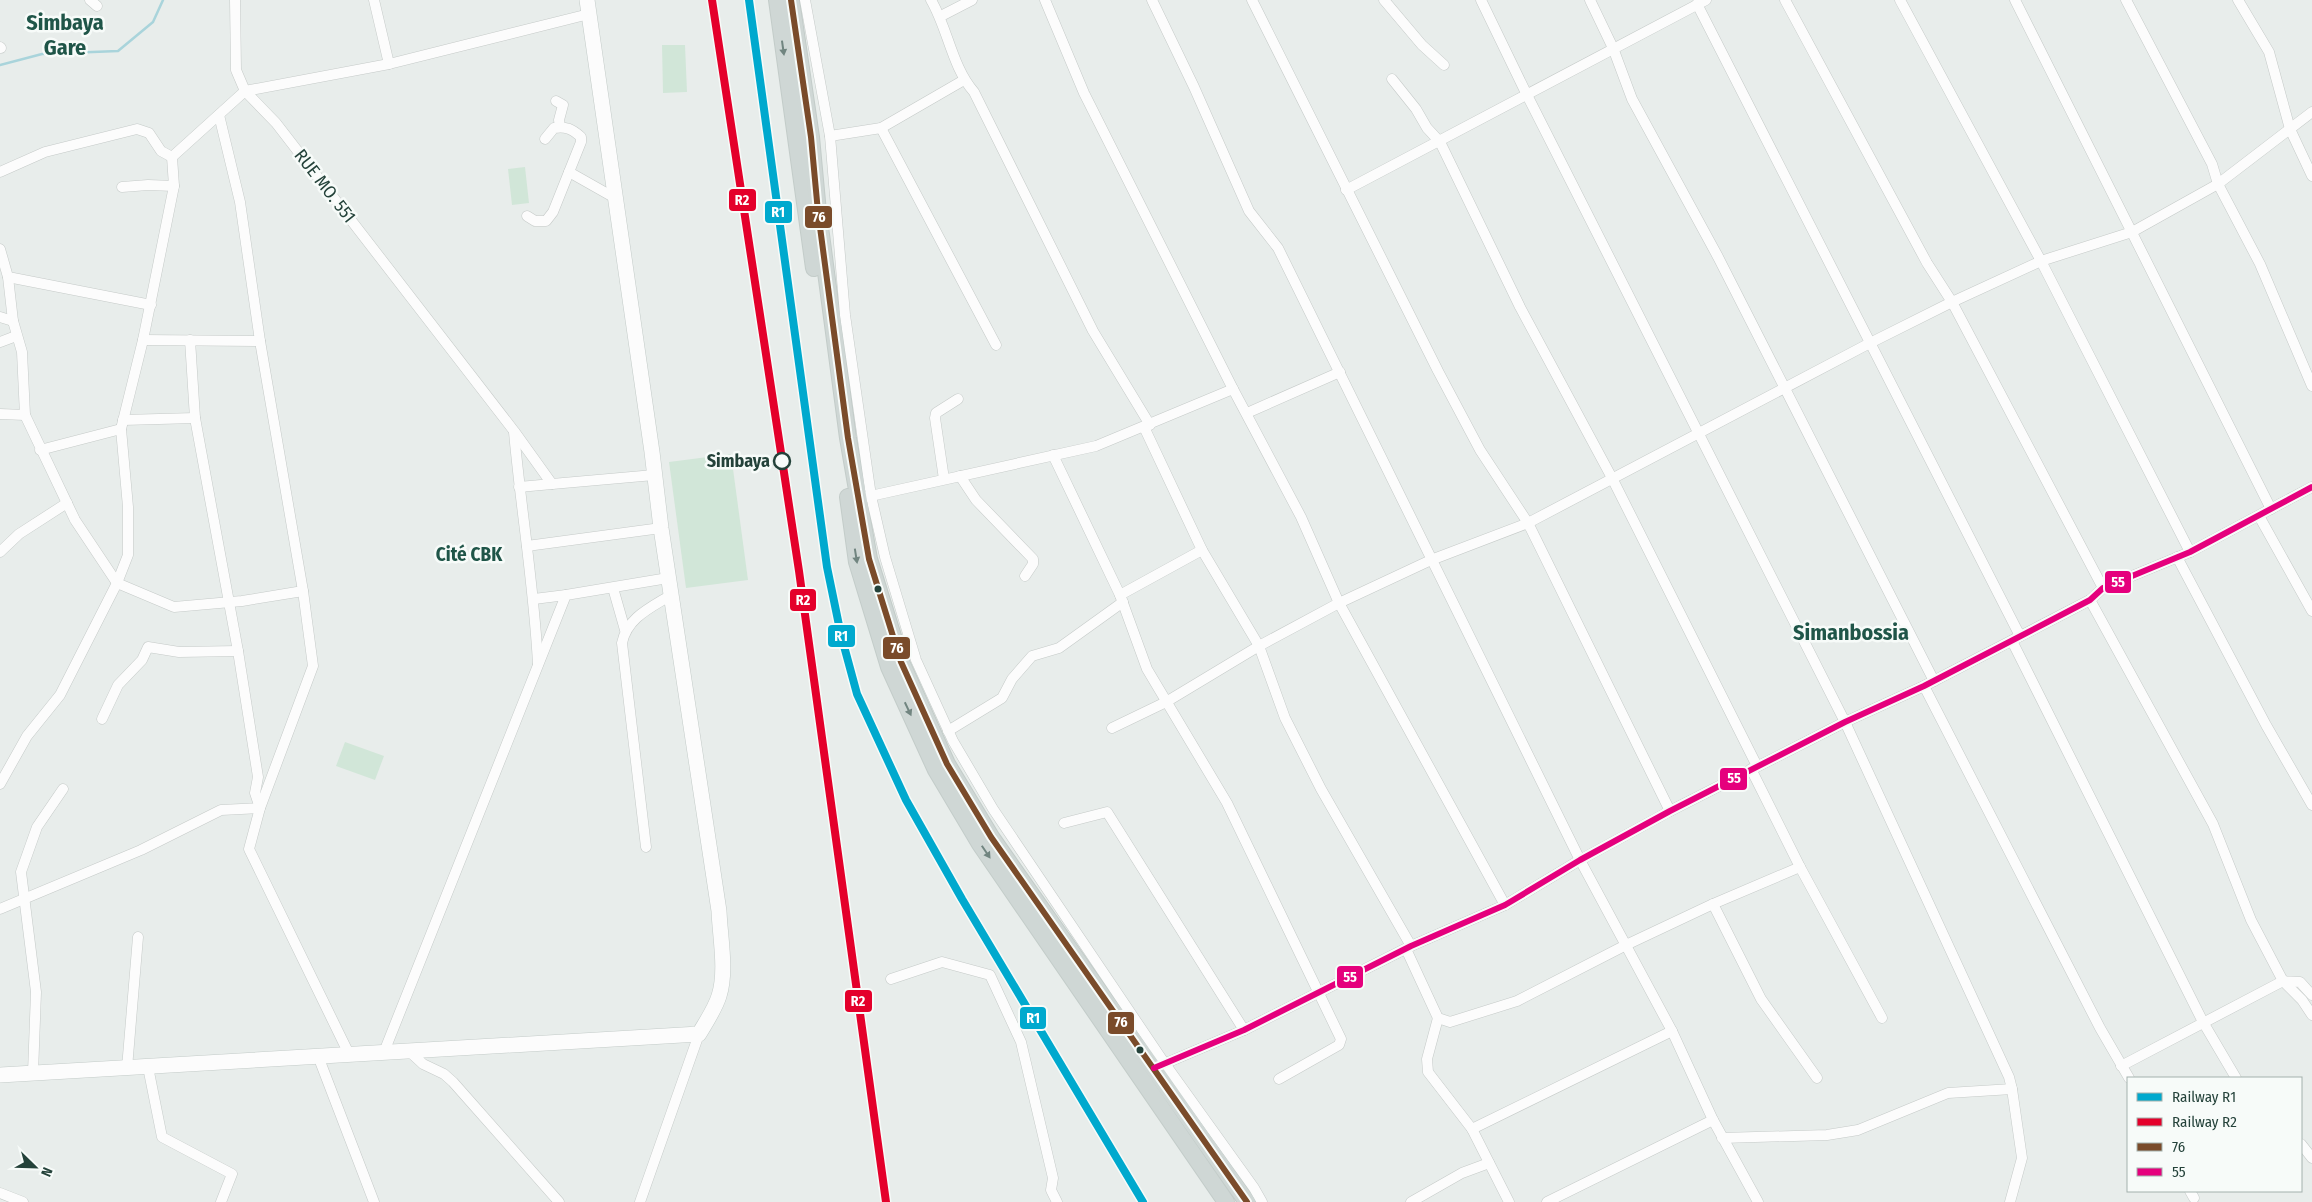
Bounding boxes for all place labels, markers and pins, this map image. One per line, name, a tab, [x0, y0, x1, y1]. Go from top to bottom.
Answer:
place label: Simbaya	[707, 450, 770, 472]
marker: Simbaya	[773, 452, 791, 470]
unlabelled marker	[873, 584, 883, 594]
unlabelled marker	[1135, 1045, 1145, 1055]

